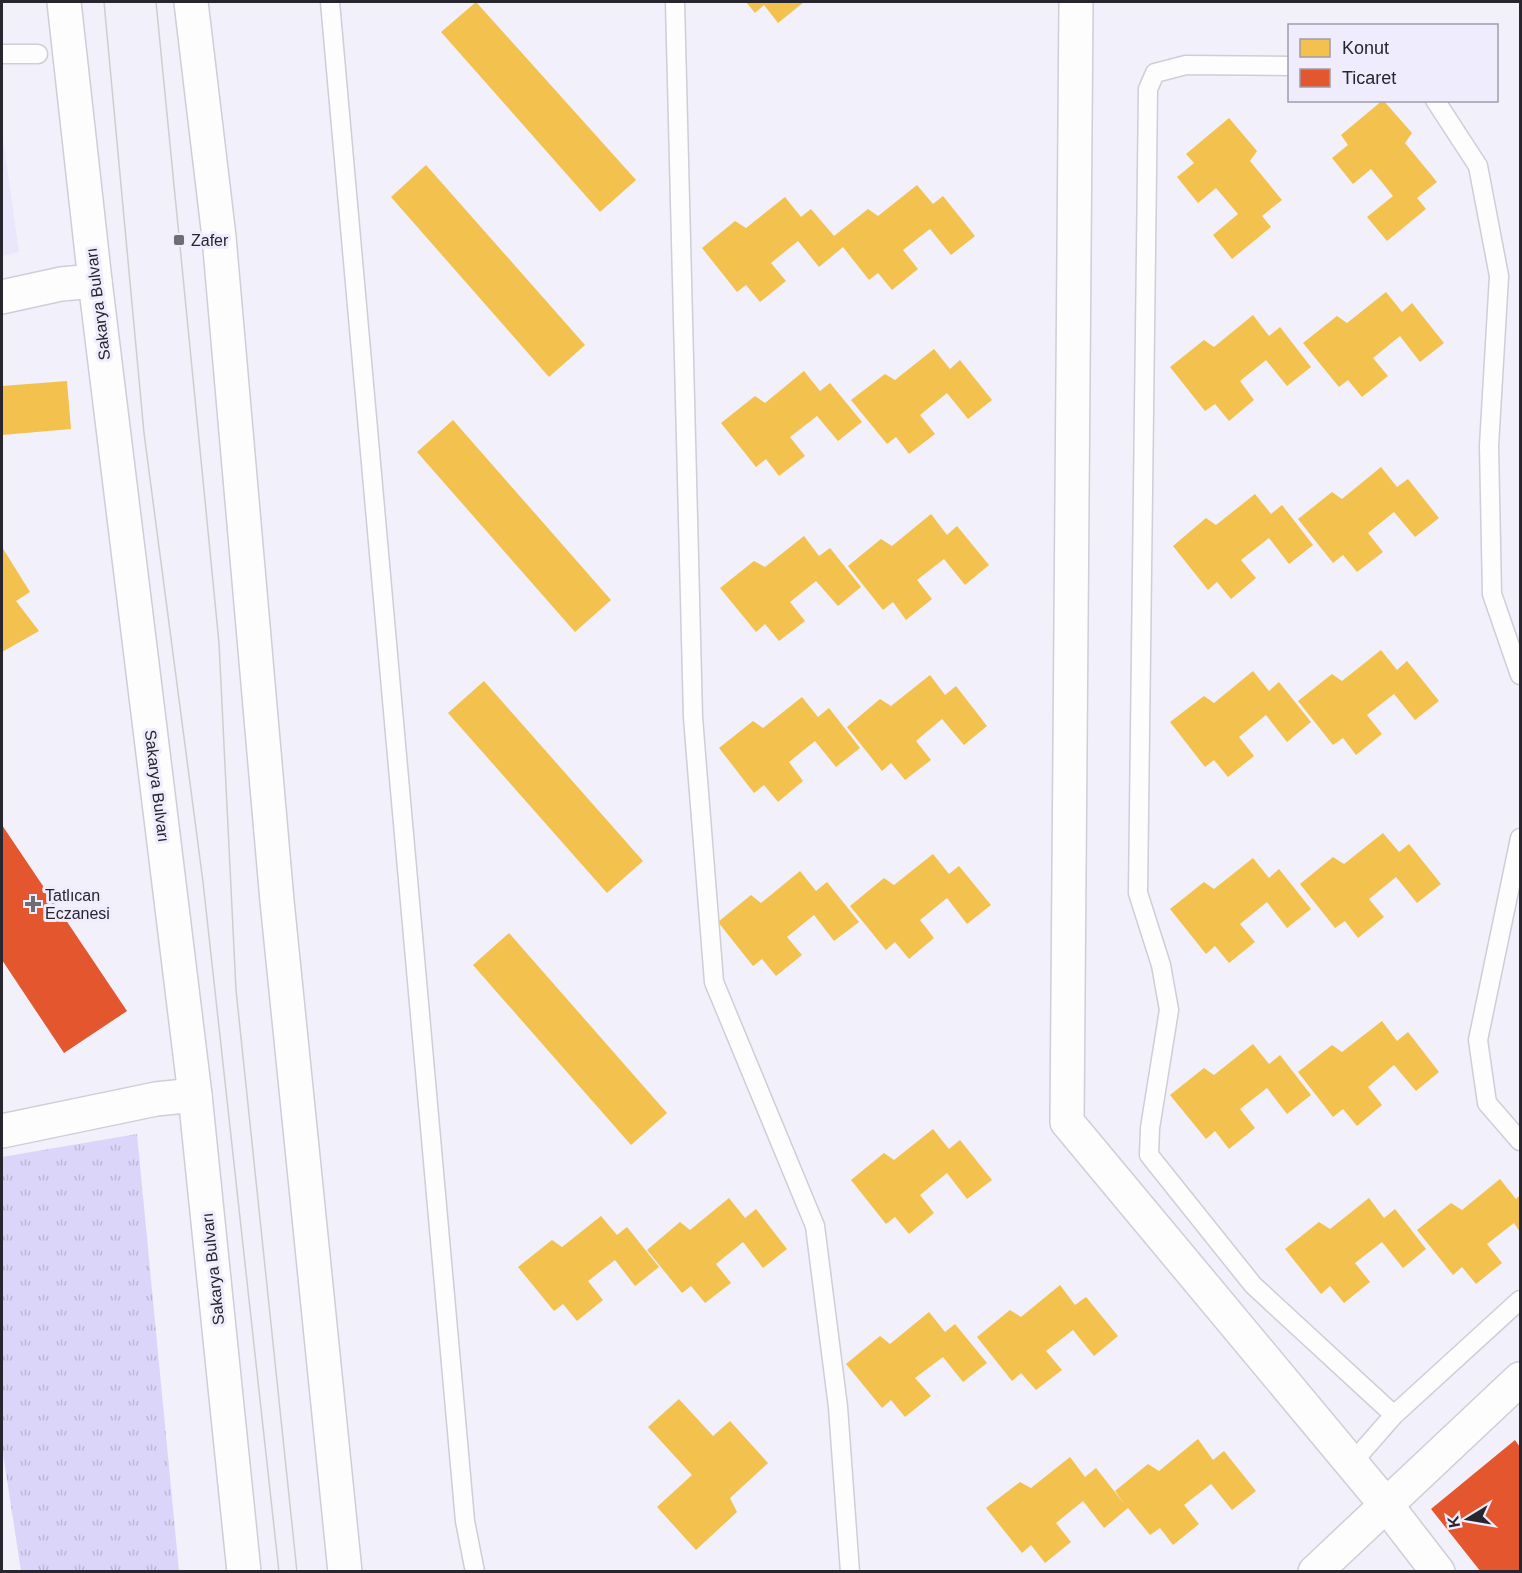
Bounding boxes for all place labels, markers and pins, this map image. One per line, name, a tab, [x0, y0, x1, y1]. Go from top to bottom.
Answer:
place label: Zafer	[191, 232, 229, 249]
marker: Zafer	[172, 233, 186, 247]
place label: Tatlıcan Eczanesi	[45, 887, 110, 922]
marker: Tatlıcan Eczanesi	[26, 897, 40, 911]

